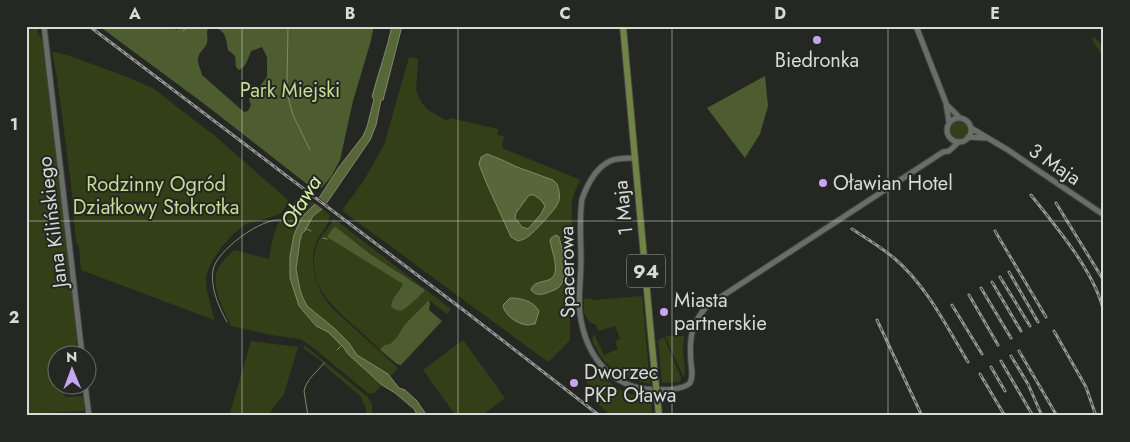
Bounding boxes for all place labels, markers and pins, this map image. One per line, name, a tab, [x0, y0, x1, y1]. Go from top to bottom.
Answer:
marker: Biedronka	[811, 34, 823, 46]
place label: Biedronka	[775, 46, 859, 75]
place label: Oławian Hotel	[833, 169, 953, 198]
marker: Oławian Hotel	[817, 177, 829, 189]
place label: Miasta partnerskie	[674, 286, 767, 338]
marker: Miasta partnerskie	[658, 306, 670, 318]
place label: Dworzec PKP Oława	[584, 358, 676, 410]
marker: Dworzec PKP Oława	[568, 377, 580, 389]

